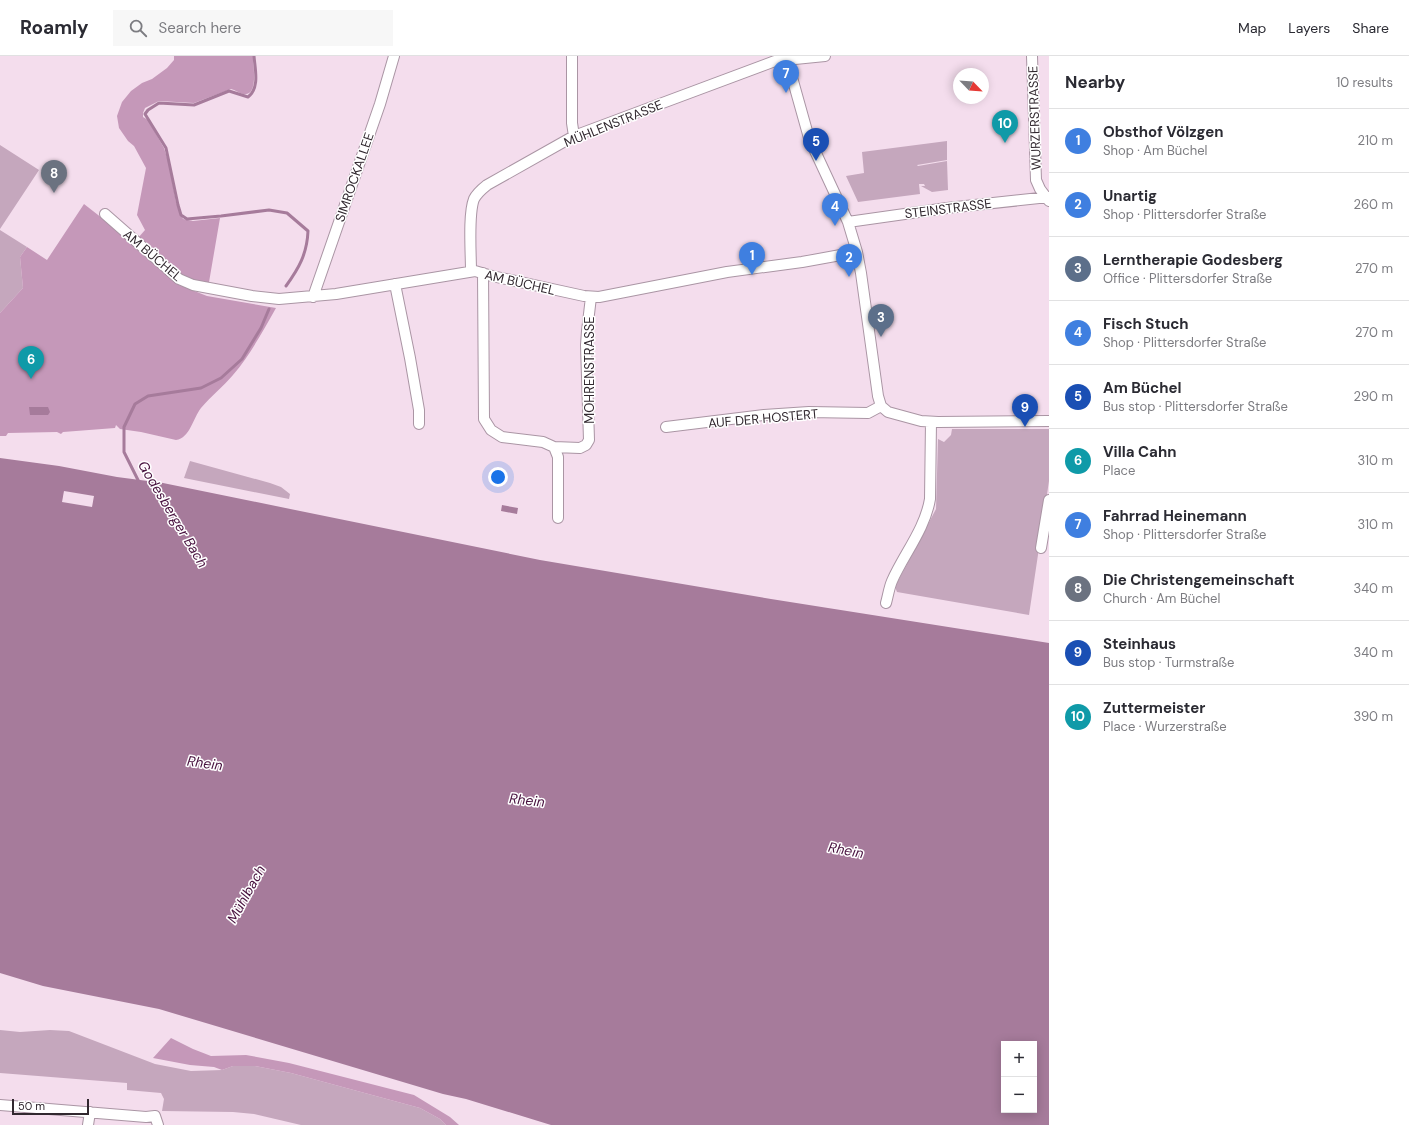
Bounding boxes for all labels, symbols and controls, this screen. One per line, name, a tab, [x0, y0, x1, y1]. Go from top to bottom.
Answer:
search box	[113, 10, 393, 46]
text: Roamly	[20, 15, 89, 40]
icon: search	[127, 17, 149, 39]
text: Search here	[159, 18, 241, 38]
text: Map	[1238, 19, 1266, 37]
text: Layers	[1288, 19, 1330, 37]
text: Share	[1352, 19, 1389, 37]
pin: 7	[773, 60, 799, 93]
street label: WURZERSTRASSE	[1024, 66, 1045, 170]
north arrow	[953, 68, 989, 104]
text: Nearby	[1065, 71, 1125, 93]
text: 10 results	[1336, 74, 1393, 91]
street label: MÜHLENSTRASSE	[561, 96, 665, 151]
pin: 10	[992, 110, 1018, 143]
text: Obsthof Völzgen	[1103, 122, 1223, 142]
pin: 5	[803, 128, 829, 161]
street label: SIMROCKALLEE	[331, 130, 378, 224]
text: 1	[1076, 132, 1080, 149]
text: 210 m	[1358, 132, 1393, 149]
text: Shop · Am Büchel	[1103, 142, 1208, 159]
pin: 8	[41, 160, 67, 193]
text: Unartig	[1103, 186, 1157, 206]
pin: 4	[822, 193, 848, 226]
street label: STEINSTRASSE	[904, 195, 992, 222]
text: 2	[1074, 196, 1082, 213]
text: 260 m	[1353, 196, 1393, 213]
text: Shop · Plittersdorfer Straße	[1103, 206, 1266, 223]
street label: AM BÜCHEL	[120, 226, 186, 285]
pin: 1	[739, 242, 765, 275]
pin: 2	[836, 244, 862, 277]
text: Lerntherapie Godesberg	[1103, 250, 1283, 270]
text: 3	[1074, 260, 1082, 277]
text: 270 m	[1355, 260, 1393, 277]
street label: AM BÜCHEL	[483, 266, 557, 299]
text: Office · Plittersdorfer Straße	[1103, 270, 1272, 287]
pin: 3	[868, 304, 894, 337]
text: Fisch Stuch	[1103, 314, 1189, 334]
street label: MOHRENSTRASSE	[581, 316, 598, 424]
text: 4	[1074, 324, 1082, 341]
text: 270 m	[1355, 324, 1393, 341]
text: Shop · Plittersdorfer Straße	[1103, 334, 1266, 351]
pin: 6	[18, 346, 44, 379]
text: Am Büchel	[1103, 378, 1182, 398]
text: 5	[1074, 388, 1082, 405]
text: 290 m	[1354, 388, 1393, 405]
pin: 9	[1012, 394, 1038, 427]
text: Bus stop · Plittersdorfer Straße	[1103, 398, 1288, 415]
street label: AUF DER HOSTERT	[707, 405, 819, 432]
text: Villa Cahn	[1103, 442, 1176, 462]
text: 6	[1074, 452, 1082, 469]
text: 310 m	[1358, 452, 1393, 469]
water label: Godesberger Bach	[134, 457, 212, 571]
text: Place	[1103, 462, 1135, 479]
your location	[488, 467, 508, 487]
text: Fahrrad Heinemann	[1103, 506, 1247, 526]
text: 7	[1075, 516, 1081, 533]
text: 310 m	[1358, 516, 1393, 533]
text: Shop · Plittersdorfer Straße	[1103, 526, 1266, 543]
text: Die Christengemeinschaft	[1103, 570, 1295, 590]
text: 8	[1074, 580, 1082, 597]
text: 340 m	[1353, 580, 1393, 597]
text: Church · Am Büchel	[1103, 590, 1220, 607]
text: Steinhaus	[1103, 634, 1176, 654]
text: 9	[1074, 644, 1082, 661]
text: 340 m	[1353, 644, 1393, 661]
text: Bus stop · Turmstraße	[1103, 654, 1234, 671]
text: Zuttermeister	[1103, 698, 1205, 718]
text: 10	[1071, 708, 1085, 725]
text: 390 m	[1354, 708, 1393, 725]
text: Place · Wurzerstraße	[1103, 718, 1227, 735]
water label: Rhein	[186, 752, 224, 774]
water label: Rhein	[508, 789, 546, 811]
water label: Rhein	[827, 838, 865, 862]
water label: Mühlbach	[223, 862, 269, 926]
map controls	[1001, 1041, 1037, 1113]
button: +	[1001, 1041, 1037, 1077]
button: −	[1001, 1077, 1037, 1113]
scale bar	[12, 1097, 89, 1116]
text: 50 m	[18, 1099, 45, 1113]

